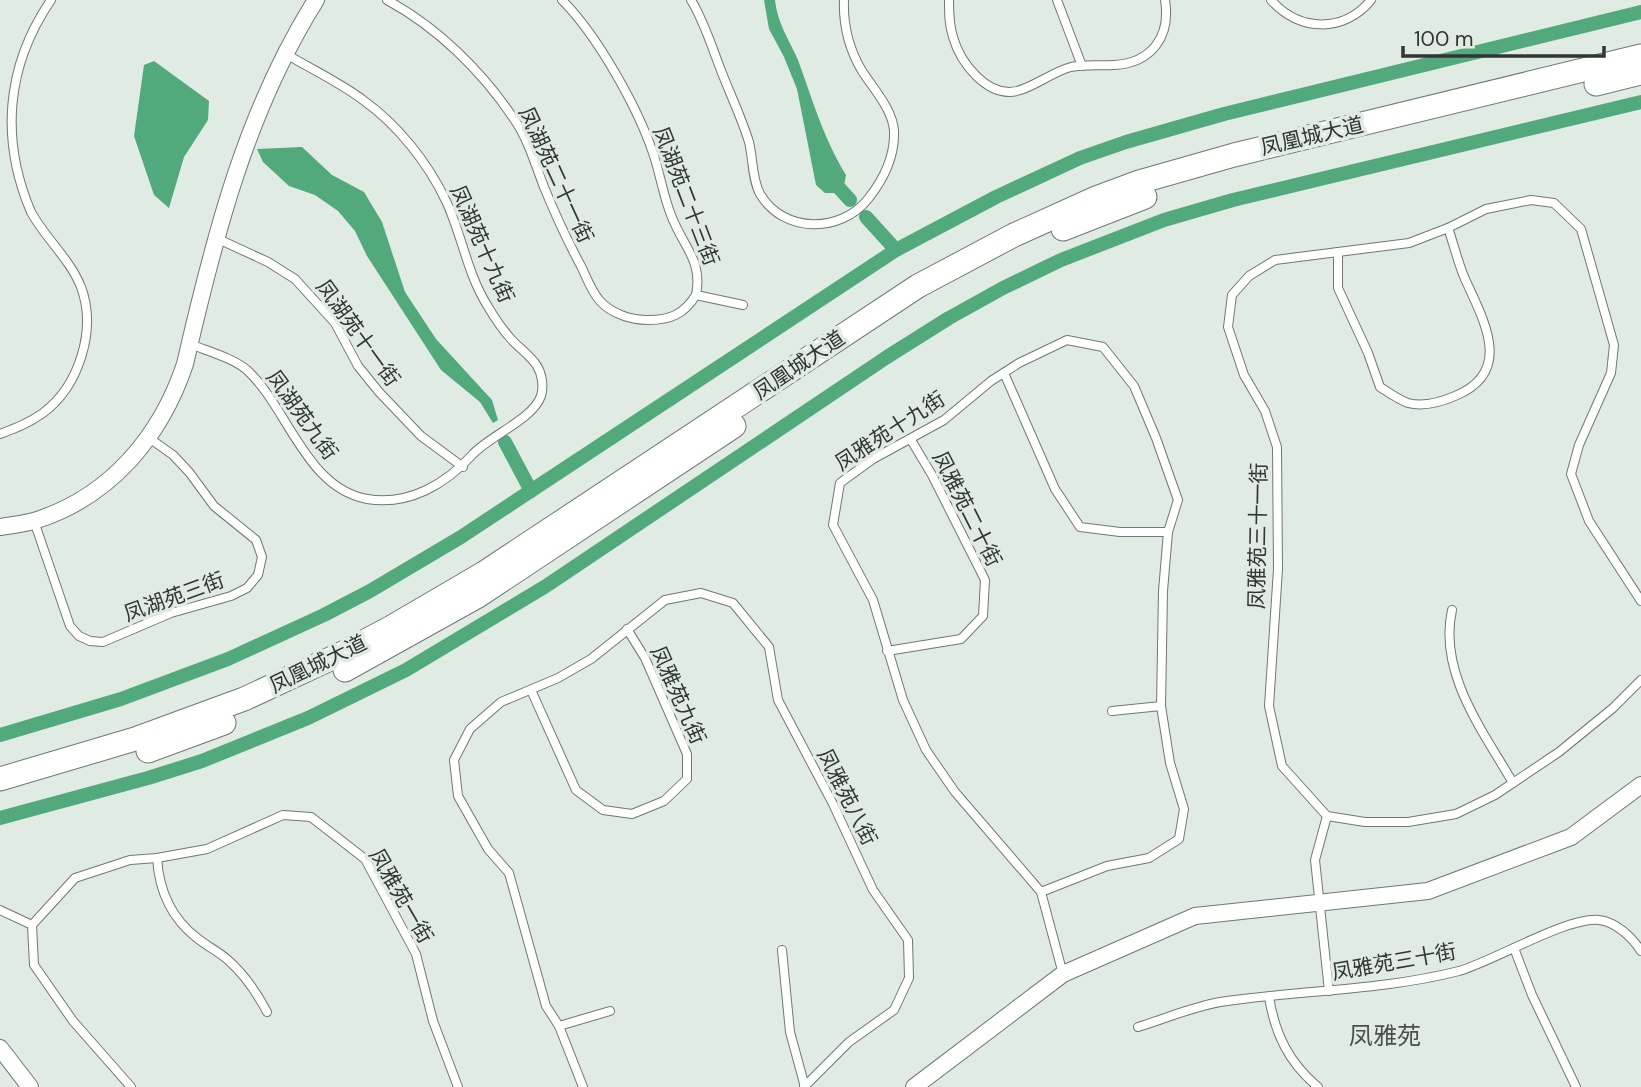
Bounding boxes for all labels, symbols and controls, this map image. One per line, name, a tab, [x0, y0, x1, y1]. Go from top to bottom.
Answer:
scale bar	[1403, 14, 1604, 58]
text: 100 m	[1414, 25, 1474, 53]
street label: 凤湖苑二十一街	[512, 102, 600, 248]
street label: 凤凰城大道	[1258, 111, 1366, 161]
street label: 凤湖苑二十三街	[647, 122, 725, 270]
street label: 凤湖苑十九街	[444, 181, 520, 307]
street label: 凤湖苑十一街	[310, 274, 406, 392]
street label: 凤凰城大道	[748, 324, 850, 406]
street label: 凤湖苑九街	[260, 364, 344, 466]
street label: 凤雅苑十九街	[830, 385, 950, 477]
street label: 凤雅苑二十街	[926, 447, 1008, 571]
street label: 凤雅苑三十一街	[1243, 462, 1273, 610]
street label: 凤湖苑三街	[120, 566, 228, 628]
street label: 凤凰城大道	[265, 628, 371, 700]
street label: 凤雅苑九街	[644, 641, 712, 749]
street label: 凤雅苑八街	[811, 744, 883, 850]
street label: 凤雅苑一街	[363, 844, 439, 948]
street label: 凤雅苑三十街	[1330, 937, 1458, 987]
district label: 凤雅苑	[1349, 1020, 1421, 1051]

